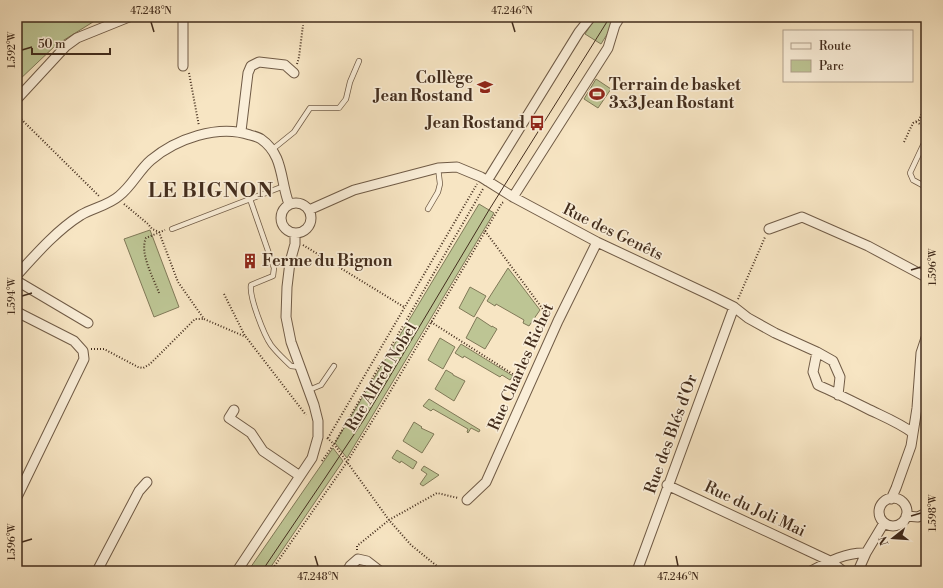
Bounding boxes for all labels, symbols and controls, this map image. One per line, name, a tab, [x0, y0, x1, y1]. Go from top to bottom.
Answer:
text: 47.248°N	[130, 5, 172, 17]
text: 47.246°N	[491, 5, 533, 17]
scale bar	[32, 30, 110, 56]
legend	[783, 30, 913, 82]
text: 1.592°W	[6, 31, 18, 68]
text: 50 m	[38, 37, 66, 52]
text: Route	[819, 39, 851, 54]
text: Parc	[819, 59, 844, 74]
place label: Collège Jean Rostand	[372, 68, 473, 106]
place label: Terrain de basket 3x3 Jean Rostant	[609, 75, 741, 113]
school or university icon: Collège Jean Rostand	[476, 78, 494, 96]
sports icon: Terrain de basket 3x3 Jean Rostant	[588, 85, 606, 103]
place label: Jean Rostand	[424, 113, 525, 133]
bus stop icon: Jean Rostand	[528, 114, 546, 132]
district label: LE BIGNON	[148, 179, 274, 204]
street label: Rue des Genêts	[560, 199, 666, 265]
text: 1.596°W	[927, 248, 939, 286]
place label: Ferme du Bignon	[262, 251, 392, 271]
building icon: Ferme du Bignon	[241, 252, 259, 270]
text: 1.594°W	[6, 277, 18, 314]
street label: Rue Charles Richet	[484, 300, 558, 434]
street label: Rue Alfred Nobel	[341, 319, 421, 435]
street label: Rue des Blés d'Or	[640, 372, 702, 496]
street label: Rue du Joli Mai	[701, 477, 809, 541]
text: 1.598°W	[927, 494, 939, 532]
north arrow	[873, 518, 913, 558]
text: 1.596°W	[6, 523, 18, 561]
text: N	[876, 534, 892, 547]
text: 47.248°N	[297, 571, 339, 583]
text: 47.246°N	[657, 571, 699, 583]

